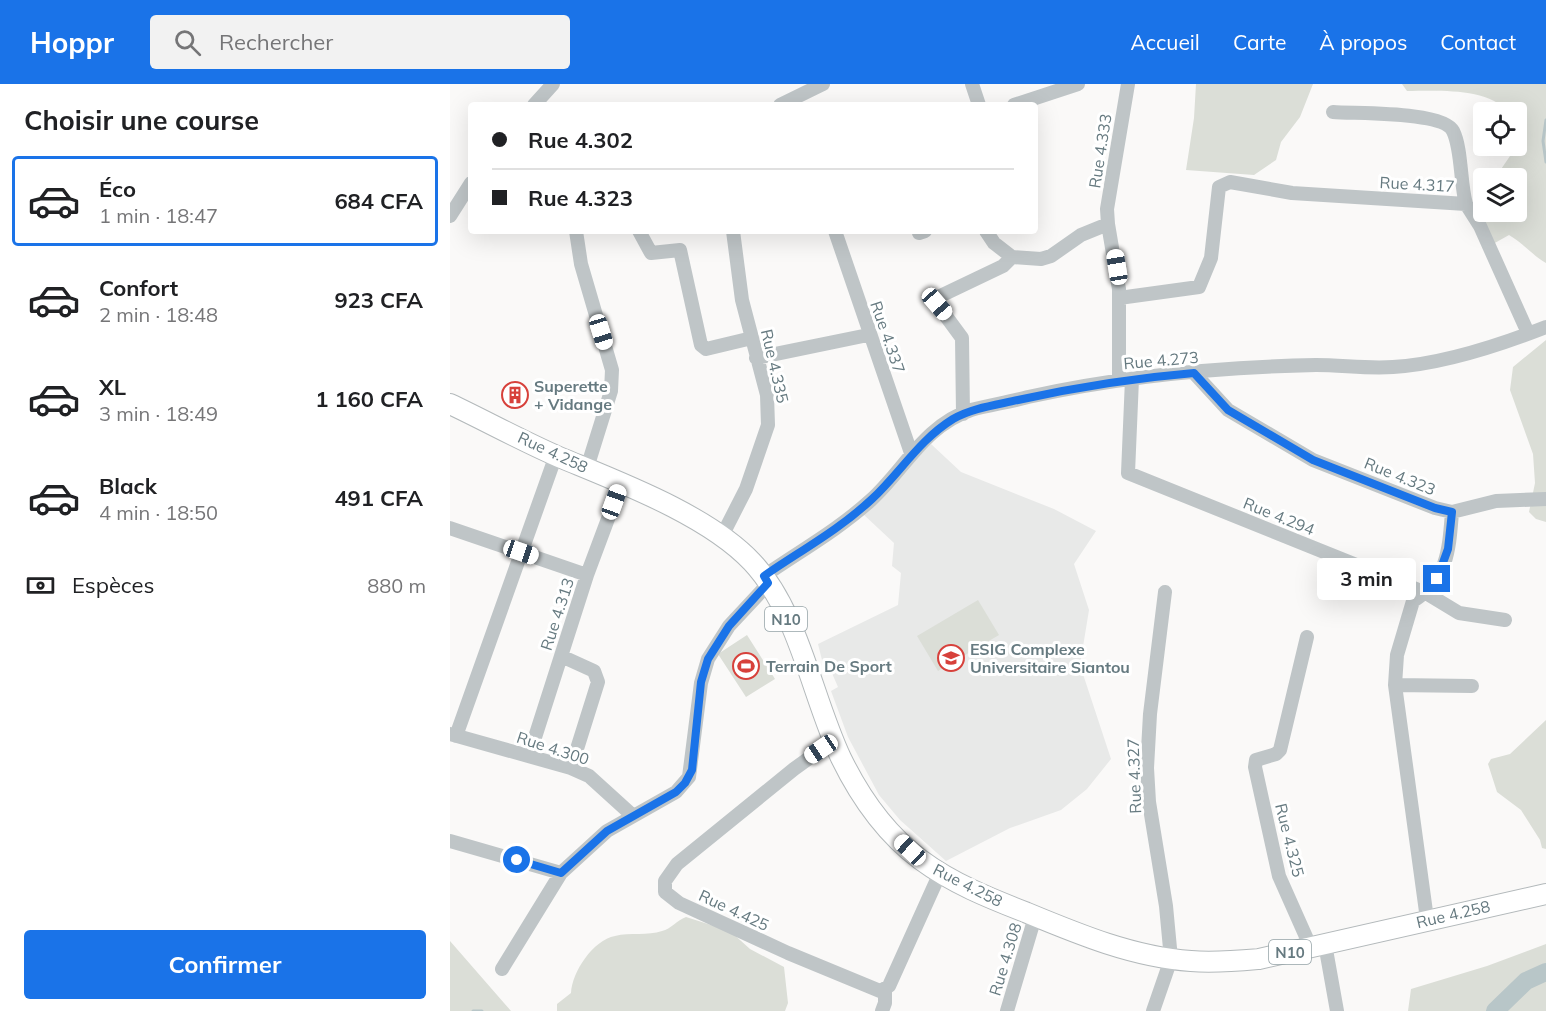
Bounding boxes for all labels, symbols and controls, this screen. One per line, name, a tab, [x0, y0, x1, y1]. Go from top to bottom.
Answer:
search box	[150, 15, 570, 69]
text: Hoppr	[30, 25, 114, 60]
icon: search	[171, 26, 204, 59]
text: Rechercher	[219, 28, 333, 56]
text: Accueil	[1130, 29, 1200, 55]
text: Carte	[1233, 29, 1286, 55]
text: À propos	[1319, 29, 1407, 55]
text: Contact	[1440, 29, 1516, 55]
map controls	[1473, 102, 1527, 222]
button: locate	[1473, 102, 1527, 156]
text: Choisir une course	[24, 103, 259, 137]
street label: Rue 4.333	[1084, 112, 1116, 190]
text: Rue 4.302	[528, 126, 633, 154]
button: layers	[1473, 168, 1527, 222]
street label: Rue 4.317	[1379, 172, 1455, 196]
icon: car	[27, 174, 81, 228]
text: Éco	[99, 175, 136, 203]
text: Rue 4.323	[528, 184, 633, 212]
text: 684 CFA	[334, 187, 423, 215]
text: 1 min · 18:47	[99, 203, 218, 228]
car	[1105, 248, 1129, 286]
icon: car	[27, 273, 81, 327]
text: Confort	[99, 274, 178, 302]
car	[918, 285, 956, 323]
text: 923 CFA	[334, 286, 423, 314]
street label: Rue 4.337	[866, 298, 910, 376]
text: 2 min · 18:48	[99, 302, 218, 327]
car	[587, 312, 615, 352]
street label: Rue 4.335	[757, 327, 793, 405]
street label: Rue 4.273	[1123, 347, 1199, 373]
icon: car	[27, 372, 81, 426]
text: XL	[99, 373, 126, 401]
place label: Superette + Vidange	[534, 376, 612, 414]
building icon: Superette + Vidange	[500, 380, 530, 410]
text: 1 160 CFA	[315, 385, 423, 413]
text: 3 min · 18:49	[99, 401, 218, 426]
street label: Rue 4.258	[515, 427, 591, 477]
street label: Rue 4.323	[1361, 453, 1439, 499]
icon: car	[27, 471, 81, 525]
text: Black	[99, 472, 157, 500]
car	[599, 482, 629, 522]
text: 491 CFA	[334, 484, 423, 512]
street label: Rue 4.294	[1240, 493, 1318, 540]
text: 4 min · 18:50	[99, 500, 218, 525]
car	[501, 538, 541, 566]
callout: 3 min	[1317, 558, 1416, 600]
route end	[1423, 565, 1450, 592]
text: 3 min	[1340, 566, 1393, 591]
icon: cash	[24, 569, 57, 602]
text: Espèces	[72, 571, 154, 599]
text: 880 m	[367, 573, 426, 598]
street label: Rue 4.313	[536, 575, 578, 653]
road number: N10	[765, 607, 807, 631]
place label: ESIG Complexe Universitaire Siantou	[970, 639, 1130, 677]
school or university icon: ESIG Complexe Universitaire Siantou	[936, 643, 966, 673]
sports icon: Terrain De Sport	[731, 651, 761, 681]
place label: Terrain De Sport	[766, 656, 892, 676]
street label: Rue 4.300	[514, 727, 592, 769]
car	[801, 731, 841, 767]
street label: Rue 4.327	[1123, 738, 1145, 814]
street label: Rue 4.325	[1271, 801, 1309, 879]
car	[891, 831, 929, 869]
route start	[503, 846, 530, 873]
street label: Rue 4.258	[930, 859, 1006, 911]
street label: Rue 4.425	[696, 885, 772, 935]
street label: Rue 4.258	[1414, 896, 1492, 932]
street label: Rue 4.308	[984, 920, 1026, 998]
button: Confirmer	[24, 930, 426, 999]
road number: N10	[1269, 940, 1311, 964]

